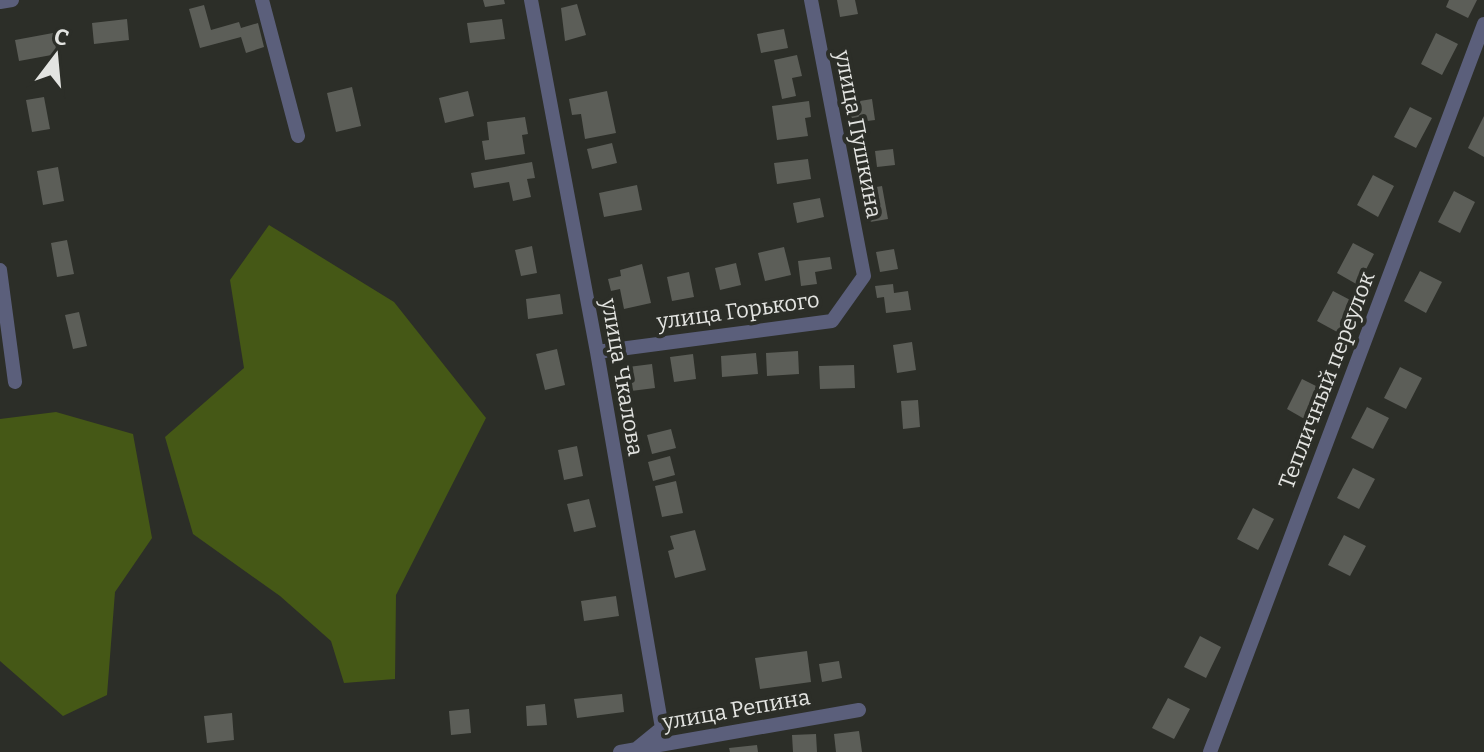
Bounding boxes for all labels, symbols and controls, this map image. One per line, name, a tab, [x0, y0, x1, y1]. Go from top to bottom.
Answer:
north arrow	[16, 16, 96, 96]
text: С	[51, 22, 72, 52]
street label: улица Пушкина	[829, 47, 888, 220]
street label: Тепличный переулок	[1273, 268, 1380, 493]
street label: улица Горького	[654, 286, 821, 335]
street label: улица Чкалова	[595, 295, 650, 458]
street label: улица Репина	[659, 683, 812, 736]

